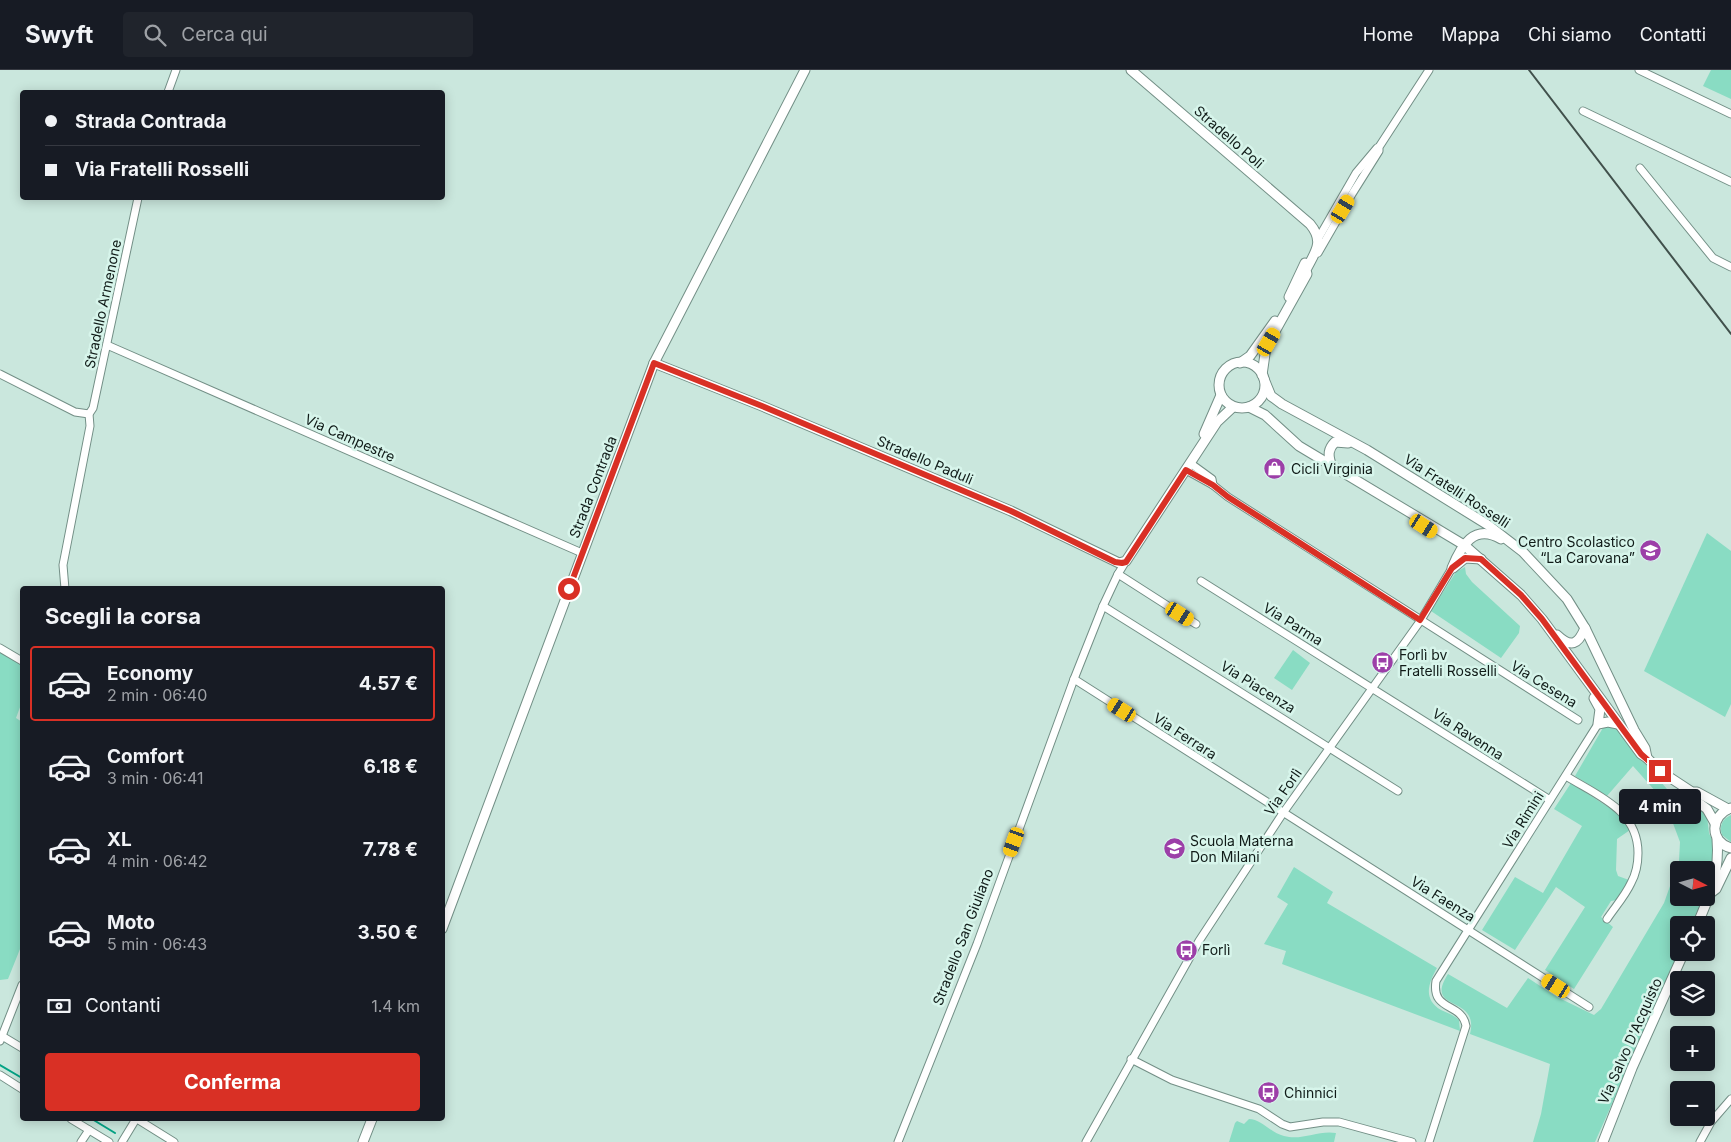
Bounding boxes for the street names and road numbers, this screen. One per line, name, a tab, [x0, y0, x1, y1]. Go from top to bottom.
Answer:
street label: Stradello Poli	[1191, 102, 1268, 171]
street label: Stradello Armenone	[81, 238, 124, 370]
street label: Via Campestre	[302, 410, 398, 465]
street label: Stradello Paduli	[874, 432, 976, 487]
street label: Strada Contrada	[565, 433, 620, 540]
street label: Via Fratelli Rosselli	[1401, 450, 1513, 531]
street label: Via Parma	[1260, 599, 1326, 649]
street label: Via Piacenza	[1218, 657, 1299, 716]
street label: Via Cesena	[1508, 657, 1581, 711]
street label: Via Ravenna	[1429, 704, 1507, 763]
street label: Via Ferrara	[1150, 709, 1220, 762]
street label: Via Forlì	[1260, 765, 1305, 818]
street label: Via Rimini	[1498, 788, 1547, 852]
street label: Stradello San Giuliano	[929, 866, 996, 1008]
street label: Via Faenza	[1408, 872, 1479, 925]
street label: Via Salvo D'Acquisto	[1594, 975, 1665, 1107]

